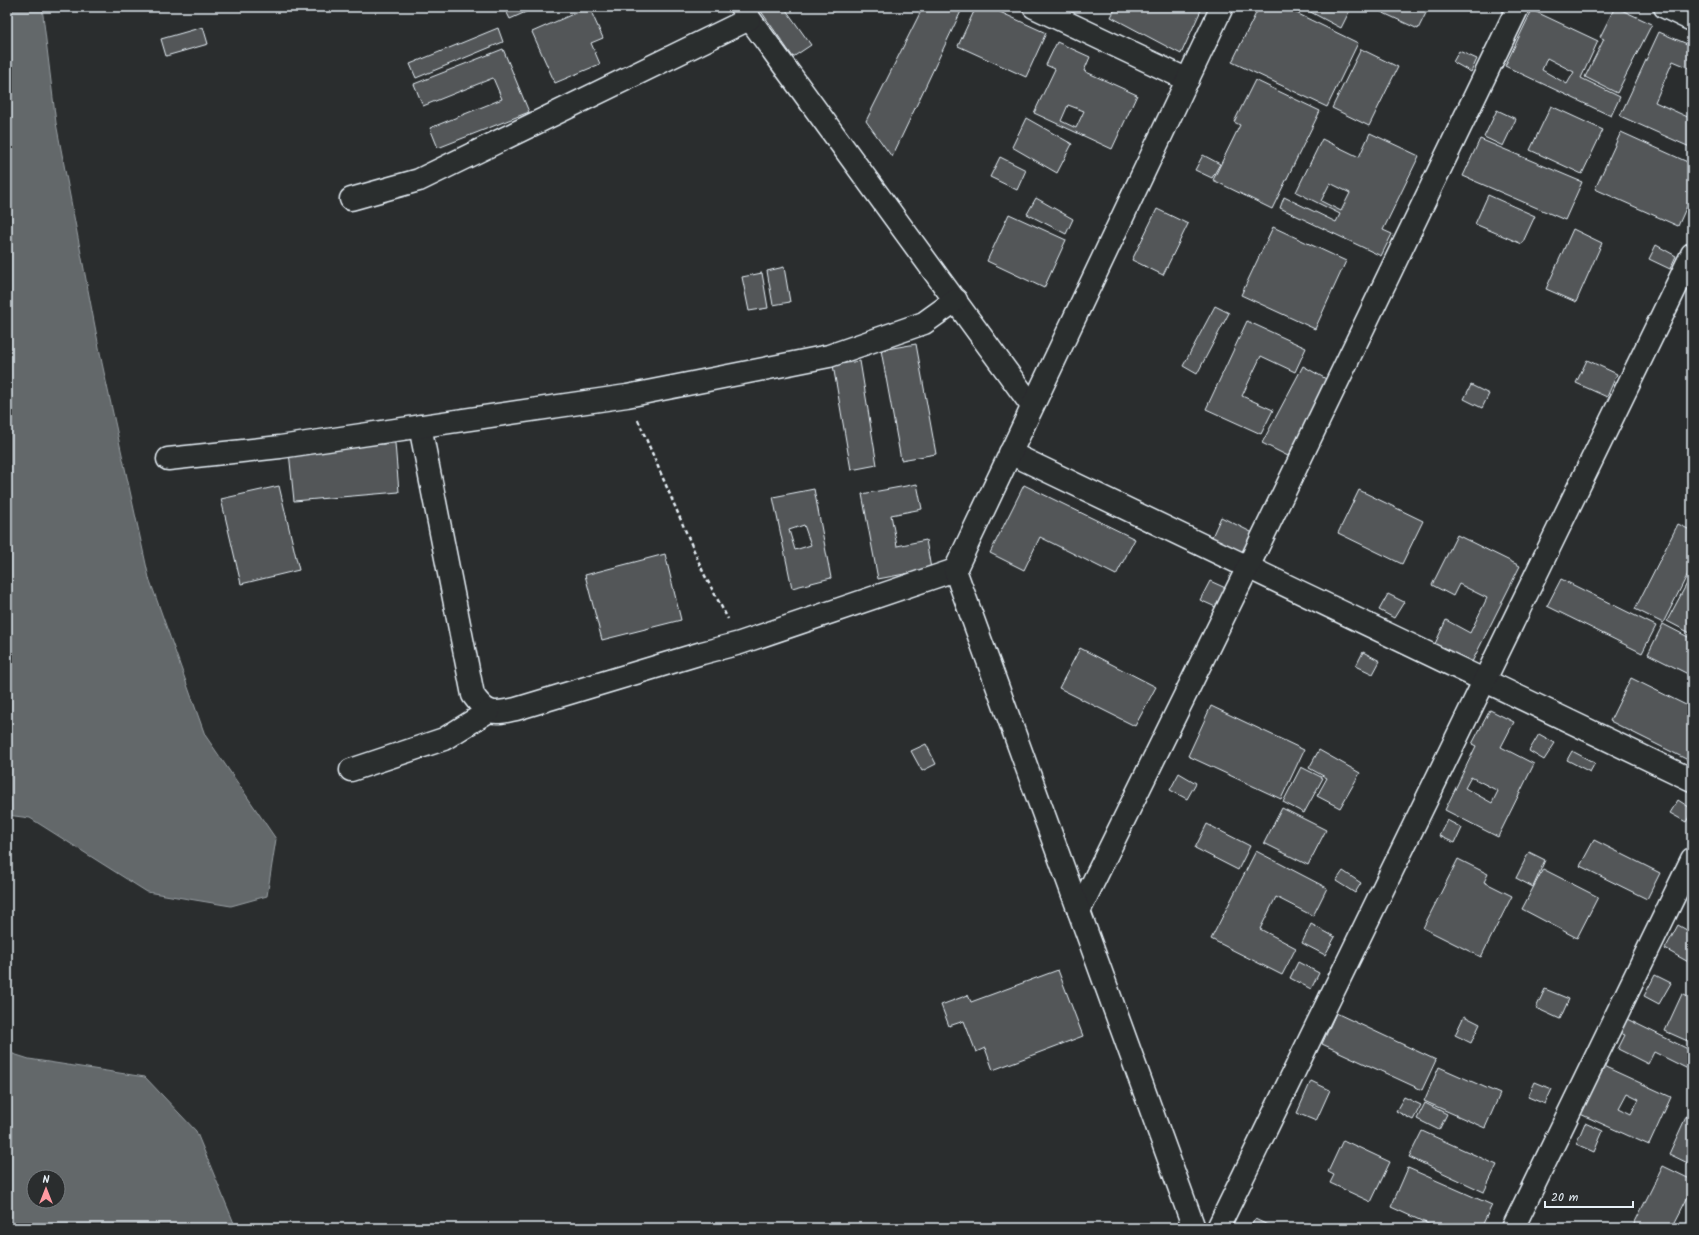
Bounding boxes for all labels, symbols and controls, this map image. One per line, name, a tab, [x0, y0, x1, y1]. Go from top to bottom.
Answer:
north arrow	[26, 1169, 66, 1209]
text: N	[43, 1171, 50, 1189]
scale bar	[1545, 1183, 1633, 1209]
text: 20 m	[1551, 1188, 1579, 1207]

